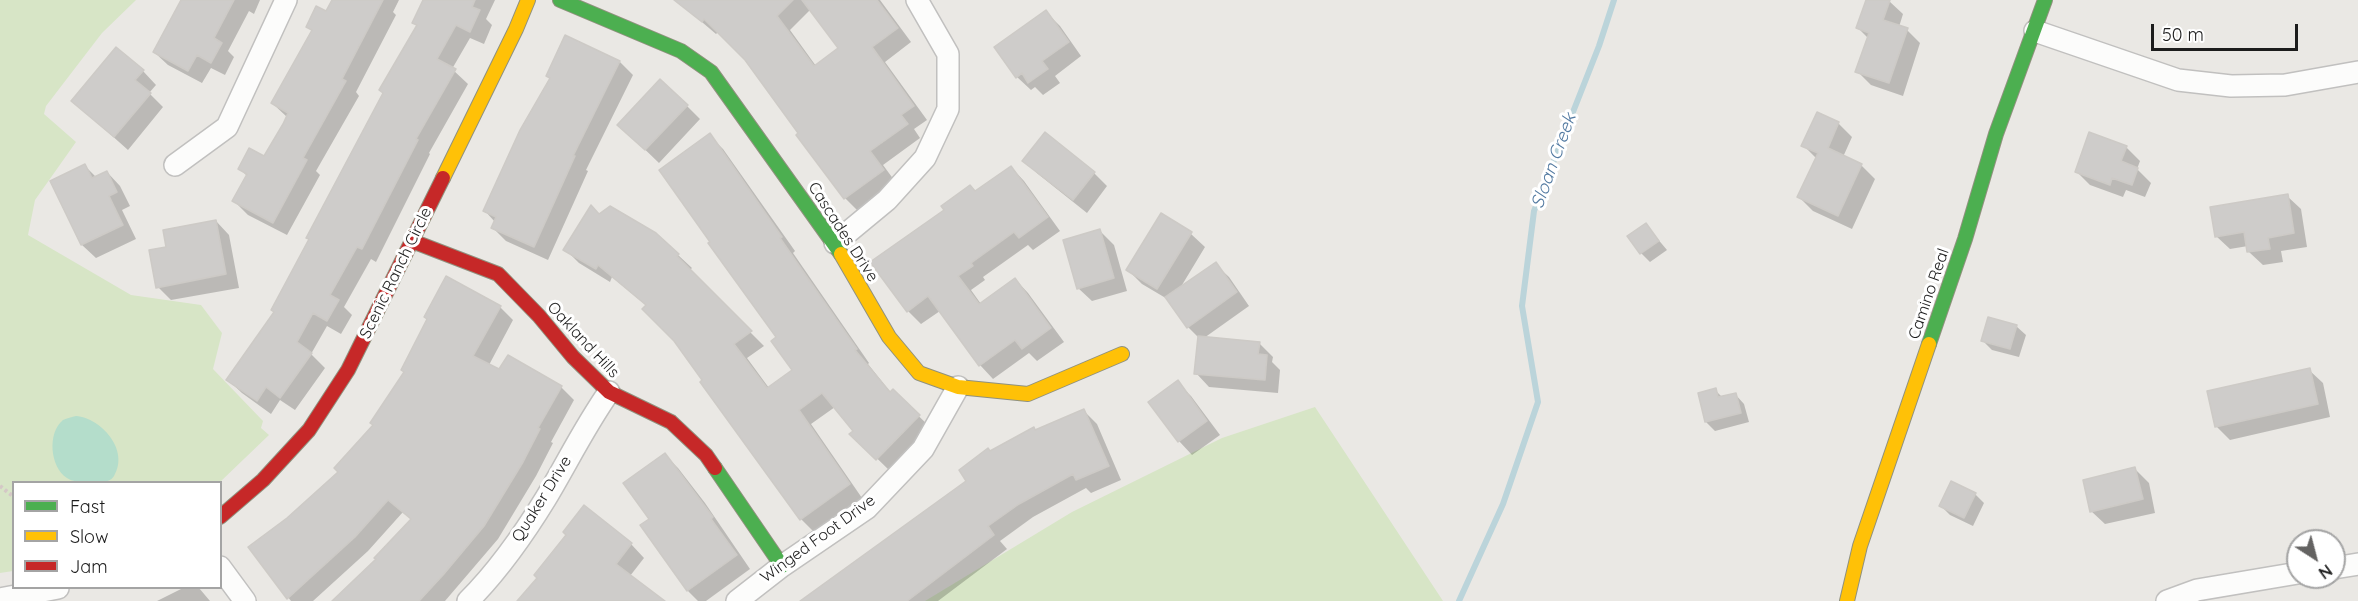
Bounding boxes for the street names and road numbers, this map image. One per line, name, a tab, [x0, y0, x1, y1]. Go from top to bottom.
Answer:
street label: Cascades Drive	[804, 179, 882, 285]
street label: Scenic Ranch Circle	[356, 204, 436, 342]
street label: Camino Real	[1905, 246, 1953, 342]
street label: Oakland Hills	[543, 298, 623, 382]
street label: Quaker Drive	[508, 453, 576, 545]
street label: Winged Foot Drive	[757, 491, 879, 587]

